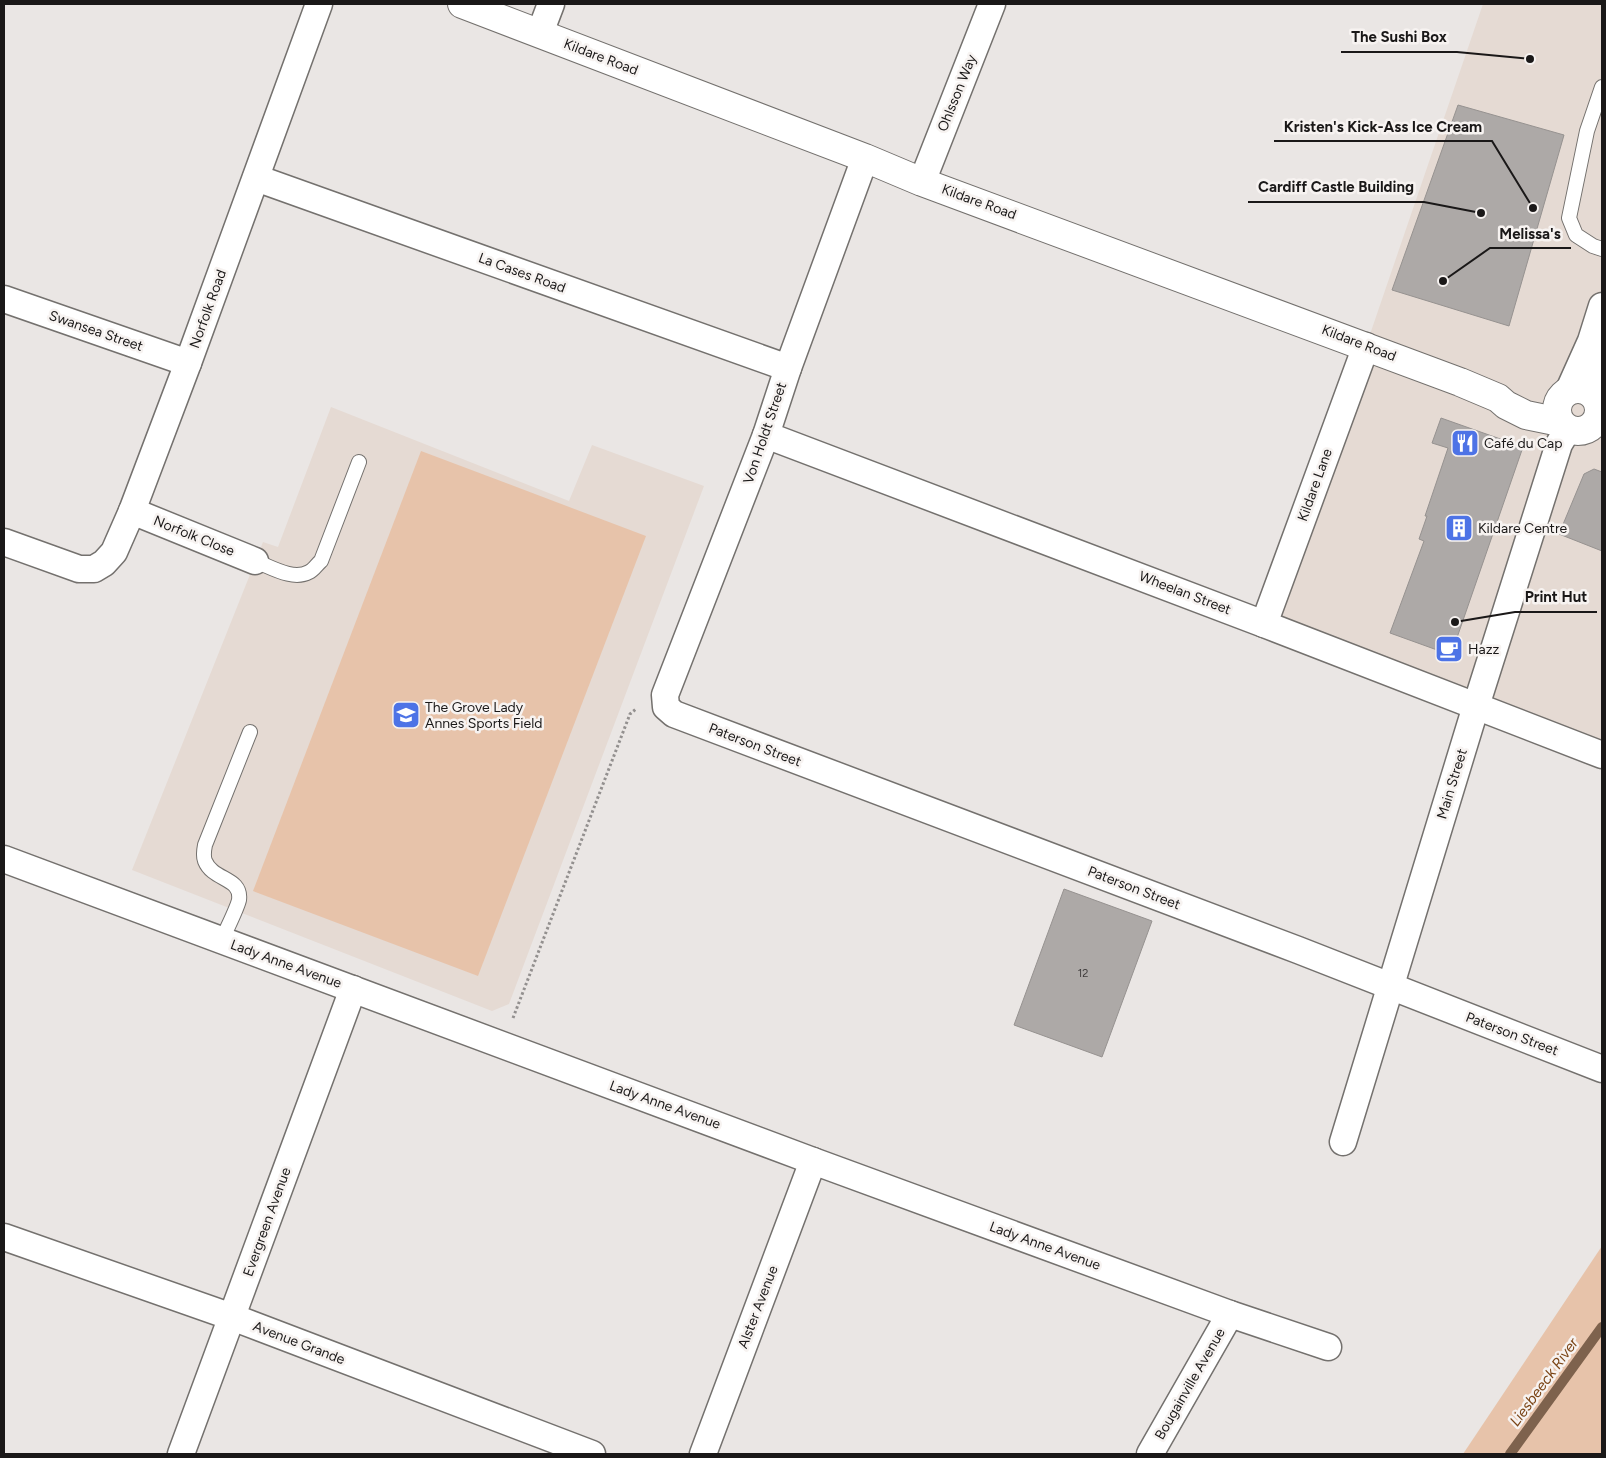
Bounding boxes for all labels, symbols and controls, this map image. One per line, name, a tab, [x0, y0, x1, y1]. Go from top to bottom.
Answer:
callout: The Sushi Box	[1341, 22, 1457, 52]
text: The Sushi Box	[1351, 28, 1447, 46]
street label: Kildare Road	[561, 35, 641, 79]
street label: Ohlsson Way	[934, 51, 980, 134]
callout: Kristen's Kick-Ass Ice Cream	[1274, 111, 1492, 141]
text: Kristen's Kick-Ass Ice Cream	[1284, 118, 1482, 136]
callout: Cardiff Castle Building	[1248, 172, 1424, 202]
text: Cardiff Castle Building	[1258, 178, 1414, 196]
street label: Kildare Road	[939, 181, 1019, 223]
callout: Melissa's	[1490, 218, 1571, 248]
text: Melissa's	[1499, 225, 1561, 243]
street label: La Cases Road	[476, 249, 568, 297]
street label: Norfolk Road	[186, 267, 230, 351]
street label: Swansea Street	[47, 307, 145, 355]
street label: Kildare Road	[1319, 321, 1399, 365]
street label: Von Holdt Street	[740, 380, 790, 486]
restaurant icon: Café du Cap	[1450, 428, 1480, 458]
place label: Café du Cap	[1484, 435, 1562, 452]
street label: Kildare Lane	[1294, 446, 1336, 524]
street label: Norfolk Close	[151, 512, 237, 560]
building icon: Kildare Centre	[1444, 513, 1474, 543]
place label: Kildare Centre	[1478, 520, 1568, 537]
street label: Wheelan Street	[1137, 568, 1233, 618]
callout: Print Hut	[1515, 582, 1597, 612]
text: Print Hut	[1525, 588, 1587, 606]
cafe icon: Hazz	[1434, 634, 1464, 664]
place label: Hazz	[1468, 641, 1500, 658]
place label: The Grove Lady Annes Sports Field	[425, 699, 543, 732]
school or university icon: The Grove Lady Annes Sports Field	[391, 700, 421, 730]
street label: Paterson Street	[706, 720, 804, 770]
street label: Main Street	[1433, 747, 1471, 821]
street label: Paterson Street	[1085, 863, 1183, 913]
street label: Lady Anne Avenue	[228, 936, 344, 992]
house number: 12	[1078, 967, 1088, 980]
street label: Paterson Street	[1463, 1009, 1561, 1059]
street label: Lady Anne Avenue	[607, 1077, 723, 1133]
street label: Evergreen Avenue	[239, 1165, 295, 1279]
street label: Lady Anne Avenue	[987, 1218, 1103, 1274]
street label: Alster Avenue	[734, 1263, 782, 1351]
street label: Avenue Grande	[251, 1318, 348, 1368]
street label: Bougainville Avenue	[1151, 1325, 1229, 1443]
water label: Liesbeeck River	[1506, 1334, 1583, 1430]

